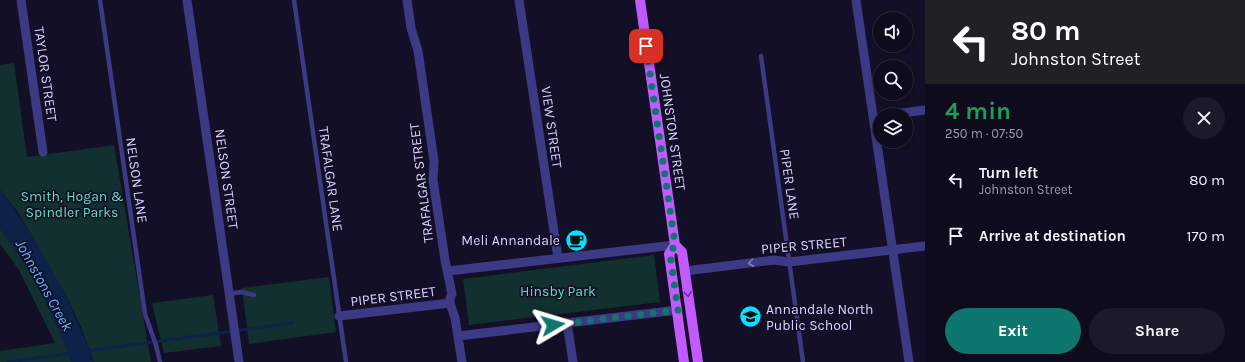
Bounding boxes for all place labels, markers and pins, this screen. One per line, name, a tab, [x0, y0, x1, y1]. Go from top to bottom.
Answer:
pin	[629, 29, 663, 63]
cafe icon: Meli Annandale	[563, 227, 589, 253]
place label: Meli Annandale	[461, 232, 560, 249]
place label: Annandale North Public School	[766, 301, 874, 334]
school or university icon: Annandale North Public School	[737, 304, 763, 330]

